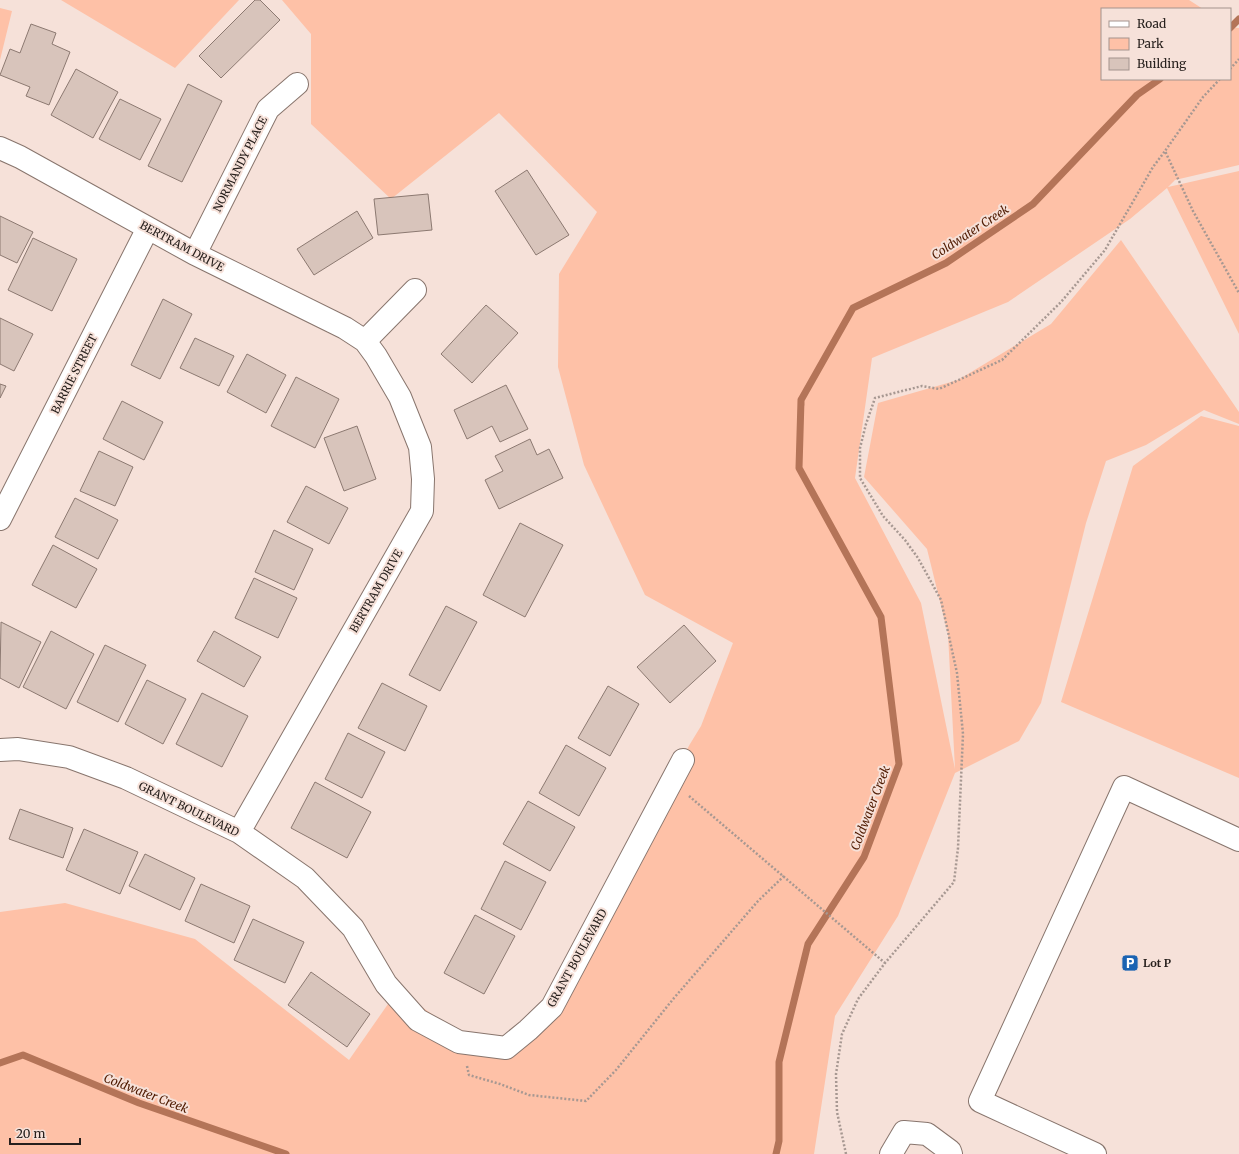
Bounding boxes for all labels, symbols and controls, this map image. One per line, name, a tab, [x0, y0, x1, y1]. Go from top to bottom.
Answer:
legend	[1101, 8, 1231, 80]
text: Road	[1137, 16, 1166, 31]
text: Park	[1137, 36, 1164, 51]
text: Building	[1137, 56, 1187, 71]
street label: NORMANDY PLACE	[210, 114, 270, 214]
water label: Coldwater Creek	[928, 201, 1012, 263]
street label: BERTRAM DRIVE	[137, 218, 227, 274]
street label: BARRIE STREET	[48, 332, 100, 416]
street label: BERTRAM DRIVE	[347, 547, 405, 635]
water label: Coldwater Creek	[847, 763, 893, 852]
street label: GRANT BOULEVARD	[136, 779, 242, 839]
street label: GRANT BOULEVARD	[544, 906, 610, 1010]
parking icon: Lot P	[1120, 953, 1140, 973]
place label: Lot P	[1143, 956, 1172, 970]
water label: Coldwater Creek	[102, 1070, 191, 1116]
scale bar	[10, 1120, 80, 1146]
text: 20 m	[16, 1126, 45, 1141]

